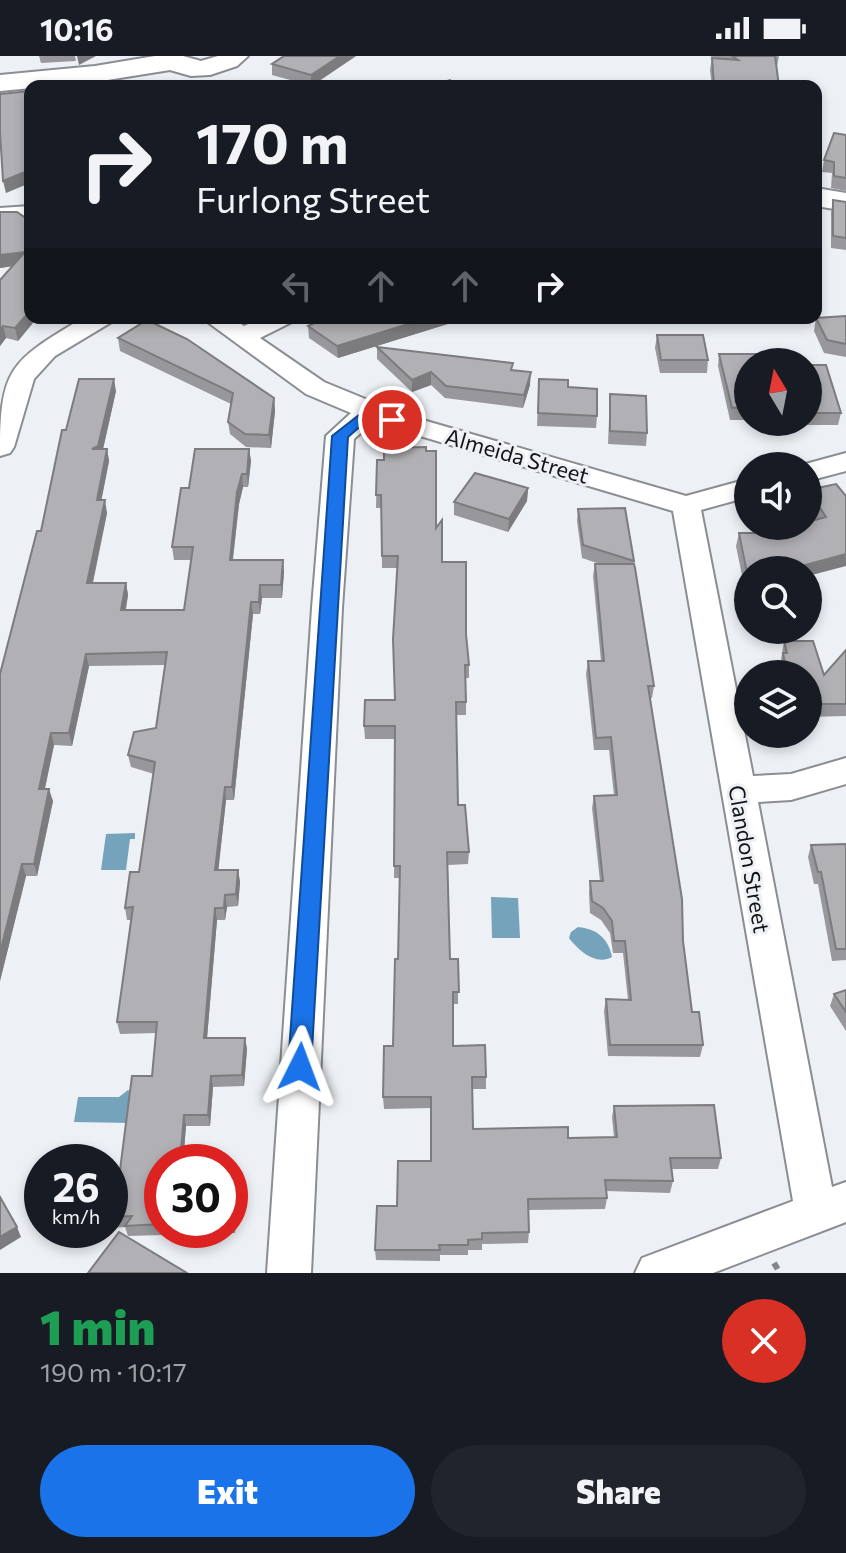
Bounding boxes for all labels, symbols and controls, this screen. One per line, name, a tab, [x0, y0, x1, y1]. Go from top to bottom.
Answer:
text: 10:16	[40, 10, 114, 47]
text: 170 m	[196, 107, 349, 176]
icon: right	[64, 112, 168, 216]
text: Furlong Street	[196, 176, 430, 220]
icon: left	[275, 264, 319, 308]
icon: ahead	[359, 264, 403, 308]
icon: ahead	[443, 264, 487, 308]
icon: right	[527, 264, 571, 308]
north arrow	[734, 348, 822, 436]
map controls	[734, 348, 822, 748]
pin	[358, 386, 426, 454]
icon: arrive	[370, 398, 414, 442]
street label: Almeida Street	[442, 422, 592, 489]
button: sound	[734, 452, 822, 540]
button: search	[734, 556, 822, 644]
button: layers	[734, 660, 822, 748]
street label: Clandon Street	[723, 783, 776, 935]
position arrow	[258, 1025, 342, 1109]
speed limit sign: 30	[144, 1144, 248, 1248]
text: 26	[52, 1161, 100, 1210]
text: km/h	[52, 1204, 100, 1228]
text: 1 min	[40, 1296, 155, 1355]
button: close	[722, 1299, 806, 1383]
text: 190 m · 10:17	[40, 1356, 187, 1387]
button: Exit	[40, 1445, 415, 1537]
button: Share	[431, 1445, 806, 1537]

